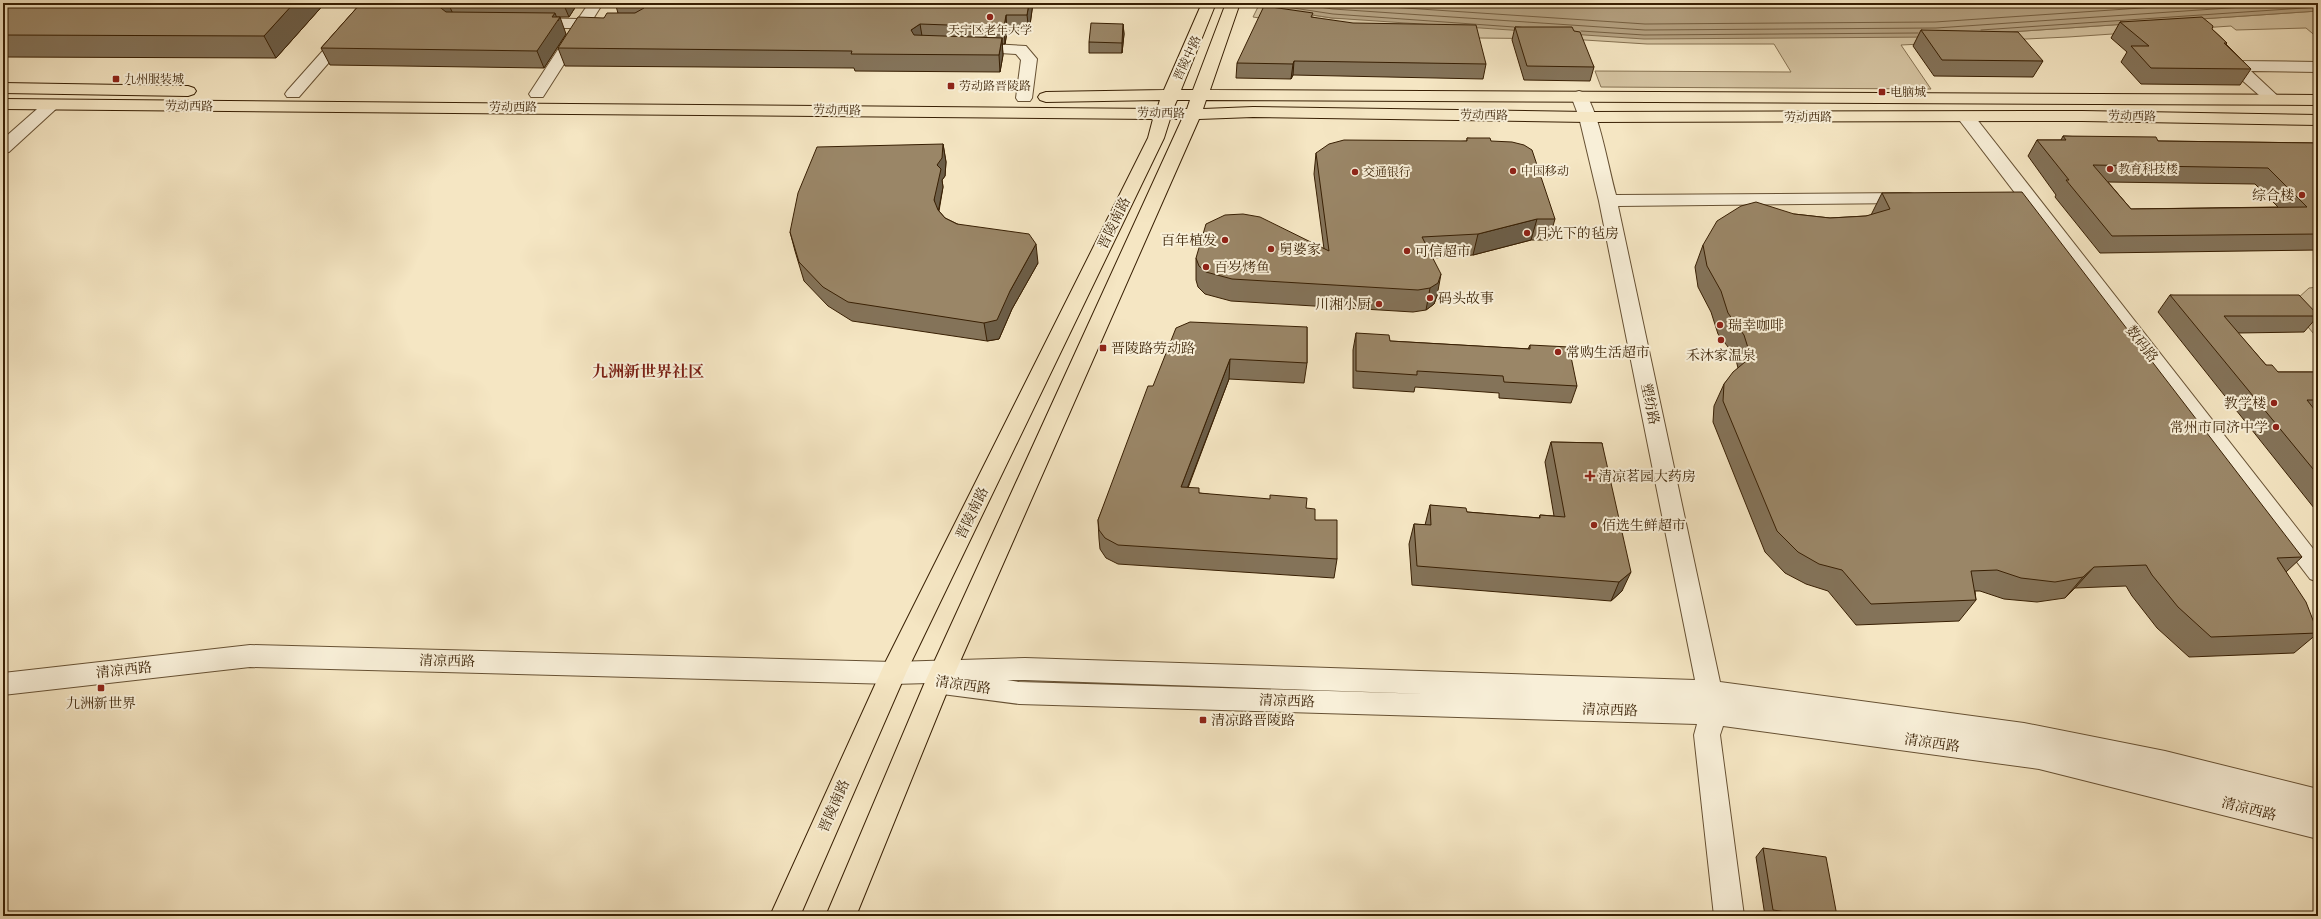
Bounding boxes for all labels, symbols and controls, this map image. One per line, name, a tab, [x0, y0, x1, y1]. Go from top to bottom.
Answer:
marker: 天宁区老年大学	[985, 12, 995, 22]
place label: 天宁区老年大学	[948, 23, 1032, 37]
street label: 晋陵中路	[1171, 33, 1203, 83]
place label: 九州服装城	[124, 72, 184, 86]
marker: 九州服装城	[111, 74, 121, 84]
place label: 劳动路晋陵路	[959, 79, 1031, 93]
marker: 劳动路晋陵路	[946, 81, 956, 91]
place label: 电脑城	[1890, 85, 1926, 99]
marker: 电脑城	[1877, 87, 1887, 97]
street label: 劳动西路	[165, 99, 213, 113]
street label: 劳动西路	[489, 100, 537, 114]
street label: 劳动西路	[813, 103, 861, 117]
street label: 劳动西路	[1137, 106, 1185, 120]
street label: 劳动西路	[1460, 108, 1508, 122]
street label: 劳动西路	[2108, 109, 2156, 123]
street label: 劳动西路	[1784, 110, 1832, 124]
place label: 教育科技楼	[2118, 162, 2178, 176]
place label: 中国移动	[1521, 164, 1569, 178]
marker: 教育科技楼	[2105, 164, 2115, 174]
place label: 交通银行	[1363, 165, 1411, 179]
marker: 中国移动	[1508, 166, 1518, 176]
marker: 交通银行	[1350, 167, 1360, 177]
place label: 综合楼	[2252, 187, 2294, 204]
marker: 综合楼	[2297, 190, 2307, 200]
street label: 晋陵南路	[1094, 194, 1134, 252]
place label: 月光下的毡房	[1535, 225, 1619, 242]
marker: 月光下的毡房	[1522, 228, 1532, 238]
place label: 百年植发	[1161, 232, 1217, 249]
marker: 百年植发	[1220, 235, 1230, 245]
place label: 舅婆家	[1279, 241, 1321, 258]
place label: 可信超市	[1415, 243, 1471, 260]
marker: 舅婆家	[1266, 244, 1276, 254]
marker: 可信超市	[1402, 246, 1412, 256]
place label: 百岁烤鱼	[1214, 259, 1270, 276]
marker: 百岁烤鱼	[1201, 262, 1211, 272]
place label: 码头故事	[1438, 290, 1494, 307]
marker: 码头故事	[1425, 293, 1435, 303]
place label: 川湘小厨	[1315, 296, 1371, 313]
marker: 川湘小厨	[1374, 299, 1384, 309]
place label: 瑞幸咖啡	[1728, 317, 1784, 334]
marker: 瑞幸咖啡	[1715, 320, 1725, 330]
street label: 数码路	[2122, 322, 2162, 366]
marker: 禾沐家温泉	[1716, 335, 1726, 345]
place label: 晋陵路劳动路	[1111, 340, 1195, 357]
marker: 晋陵路劳动路	[1098, 343, 1108, 353]
place label: 常购生活超市	[1566, 344, 1650, 361]
marker: 常购生活超市	[1553, 347, 1563, 357]
place label: 禾沐家温泉	[1686, 347, 1756, 364]
district label: 九洲新世界社区	[592, 362, 704, 381]
street label: 塑纺路	[1637, 382, 1663, 426]
place label: 教学楼	[2224, 395, 2266, 412]
marker: 教学楼	[2269, 398, 2279, 408]
place label: 常州市同济中学	[2170, 419, 2268, 436]
marker: 常州市同济中学	[2271, 422, 2281, 432]
place label: 清凉茗园大药房	[1598, 468, 1696, 485]
marker: 清凉茗园大药房	[1585, 471, 1595, 481]
street label: 晋陵南路	[952, 484, 992, 542]
place label: 佰选生鲜超市	[1602, 517, 1686, 534]
marker: 佰选生鲜超市	[1589, 520, 1599, 530]
street label: 清凉西路	[419, 652, 475, 670]
street label: 清凉西路	[95, 659, 153, 681]
street label: 清凉西路	[934, 673, 992, 697]
marker: 九洲新世界	[96, 683, 106, 693]
street label: 清凉西路	[1259, 692, 1315, 710]
place label: 九洲新世界	[66, 695, 136, 712]
street label: 清凉西路	[1582, 701, 1638, 719]
place label: 清凉路晋陵路	[1211, 712, 1295, 729]
marker: 清凉路晋陵路	[1198, 715, 1208, 725]
street label: 清凉西路	[1903, 731, 1961, 755]
street label: 晋陵南路	[815, 777, 853, 835]
street label: 清凉西路	[2220, 794, 2278, 824]

